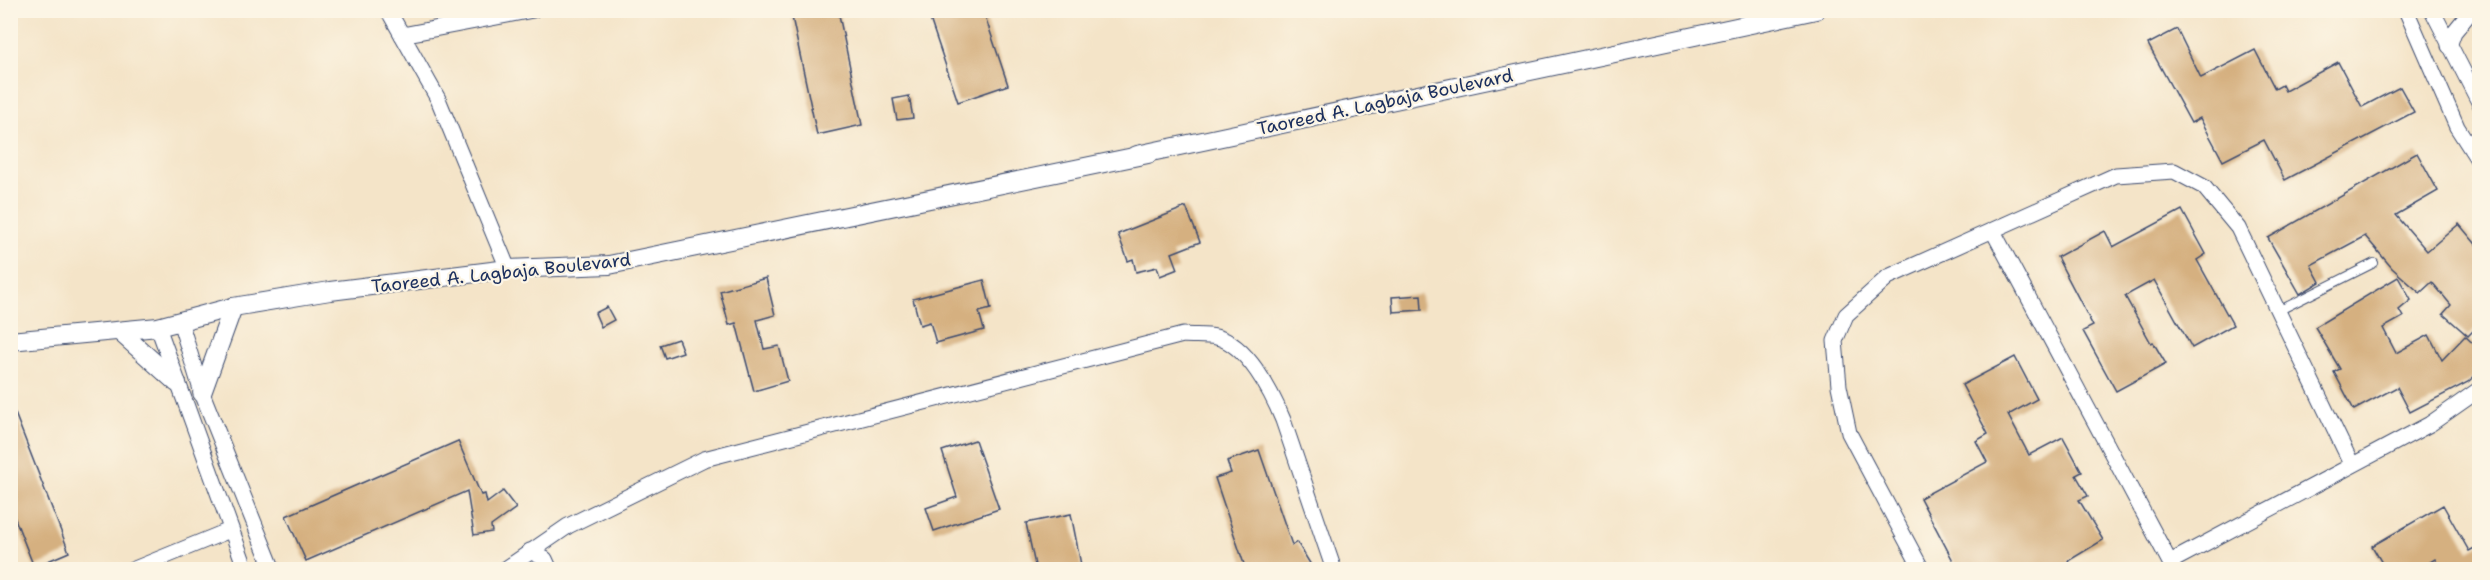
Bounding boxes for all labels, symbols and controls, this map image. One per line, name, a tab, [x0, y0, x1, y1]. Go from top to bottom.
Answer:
street label: Taoreed A. Lagbaja Boulevard	[1255, 63, 1515, 141]
street label: Taoreed A. Lagbaja Boulevard	[370, 247, 632, 299]

